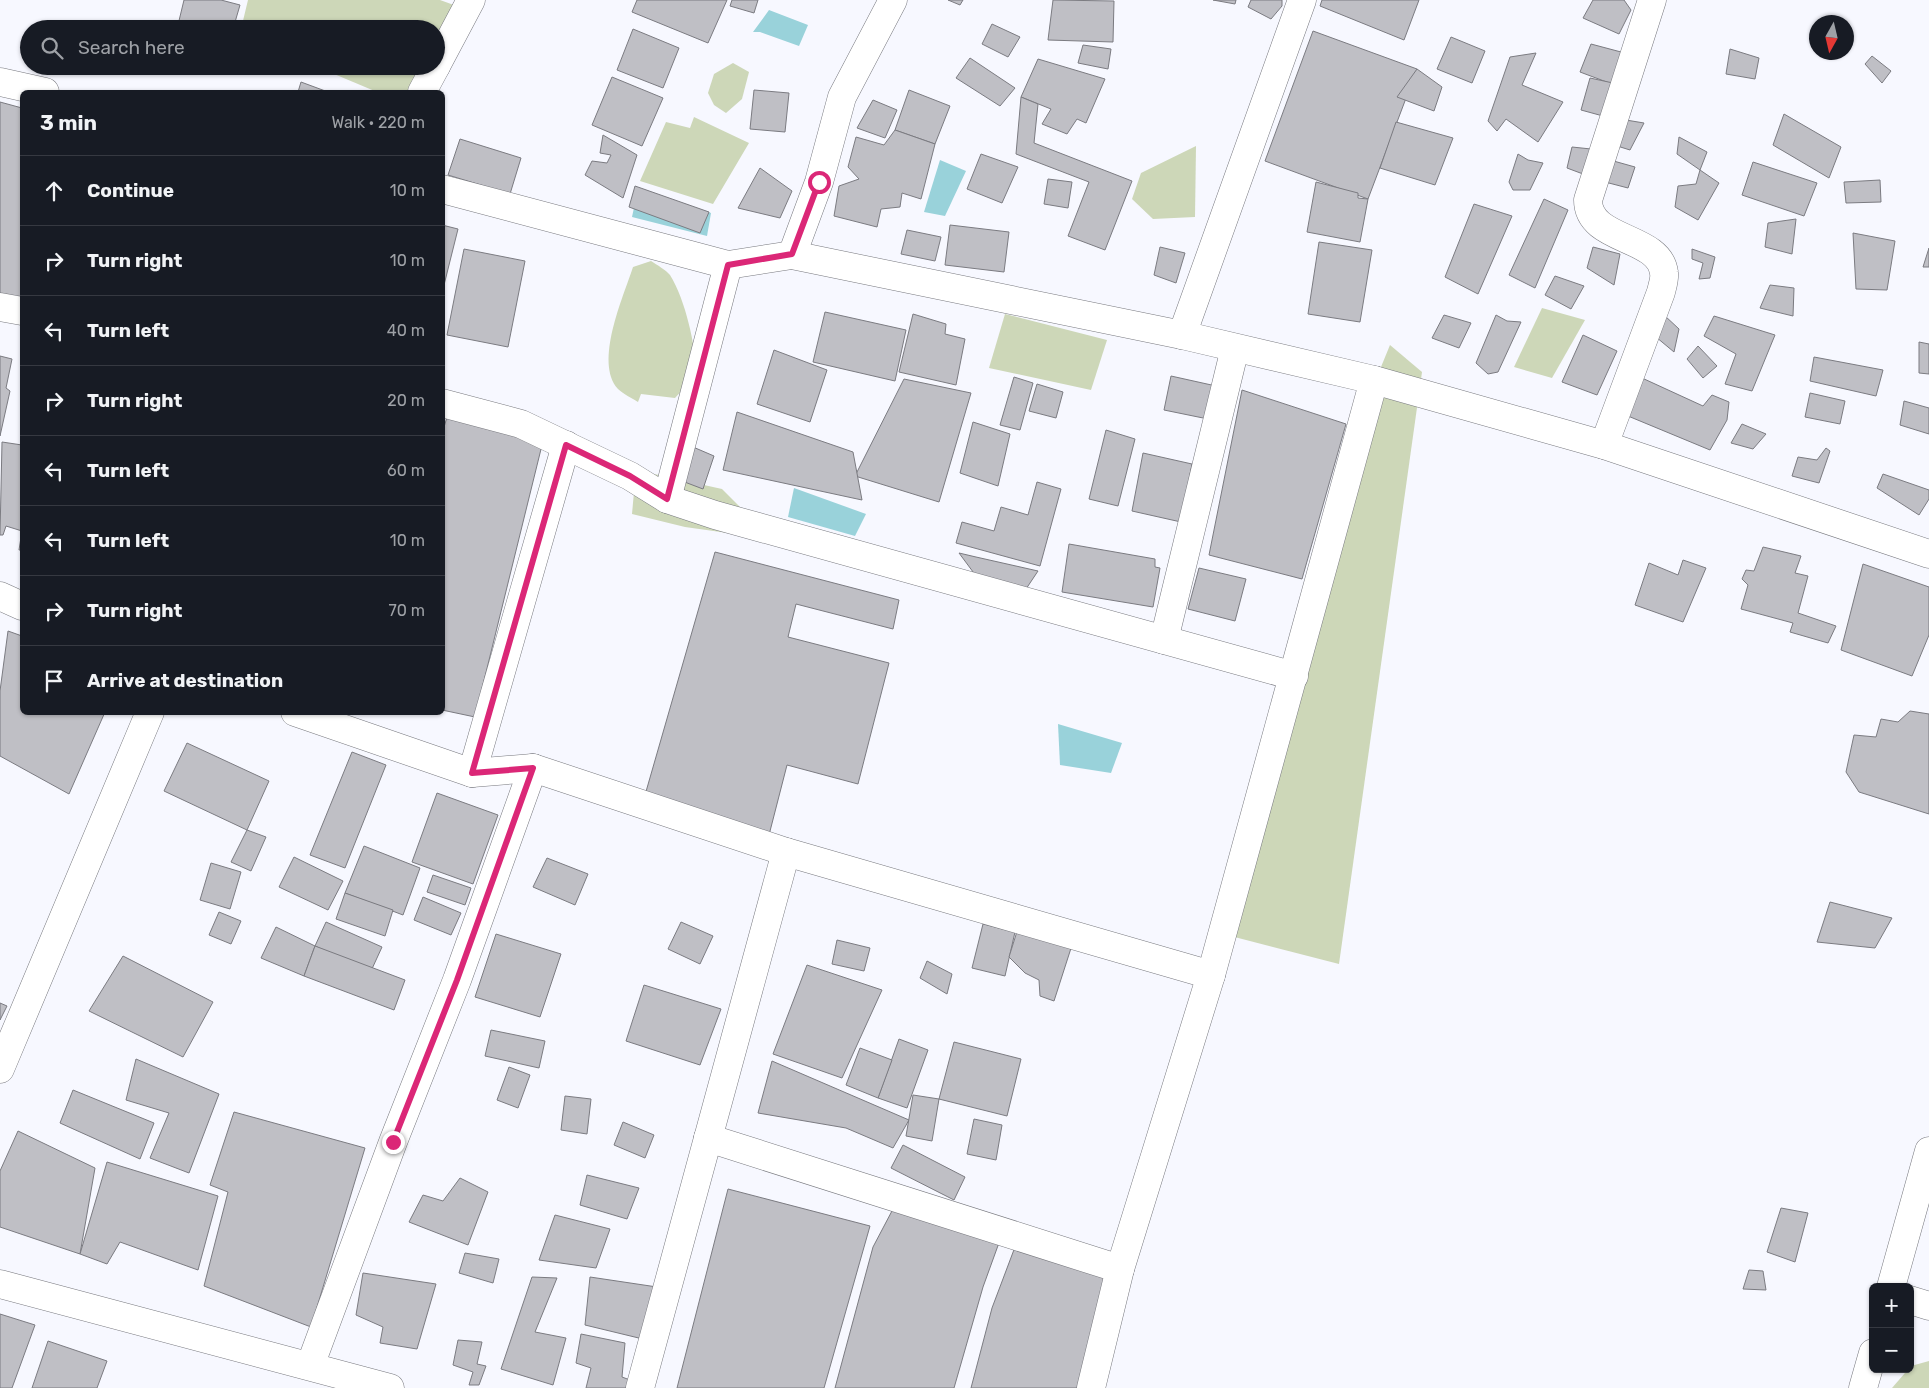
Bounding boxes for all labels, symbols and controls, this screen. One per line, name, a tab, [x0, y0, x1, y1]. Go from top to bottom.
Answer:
north arrow	[1809, 15, 1854, 60]
search box	[20, 20, 445, 75]
icon: search	[38, 34, 66, 62]
text: Search here	[78, 36, 185, 59]
text: 3 min	[40, 110, 97, 135]
text: Walk · 220 m	[332, 113, 425, 132]
route start	[808, 171, 831, 194]
icon: ahead	[40, 177, 68, 205]
text: Continue	[87, 179, 174, 202]
text: 10 m	[390, 181, 425, 200]
icon: right	[40, 247, 68, 275]
text: Turn right	[87, 249, 182, 272]
text: 10 m	[390, 251, 425, 270]
icon: left	[40, 317, 68, 345]
text: Turn left	[87, 319, 169, 342]
text: 40 m	[387, 321, 425, 340]
icon: right	[40, 387, 68, 415]
text: Turn right	[87, 389, 182, 412]
text: 20 m	[387, 391, 425, 410]
icon: left	[40, 457, 68, 485]
text: Turn left	[87, 459, 169, 482]
text: 60 m	[387, 461, 425, 480]
icon: left	[40, 527, 68, 555]
text: Turn left	[87, 529, 169, 552]
text: 10 m	[390, 531, 425, 550]
icon: right	[40, 597, 68, 625]
text: Turn right	[87, 599, 182, 622]
text: 70 m	[388, 601, 425, 620]
icon: arrive	[40, 667, 68, 695]
text: Arrive at destination	[87, 669, 283, 692]
route end	[382, 1131, 405, 1154]
map controls	[1869, 1283, 1914, 1373]
button: +	[1869, 1283, 1914, 1328]
button: −	[1869, 1328, 1914, 1373]

